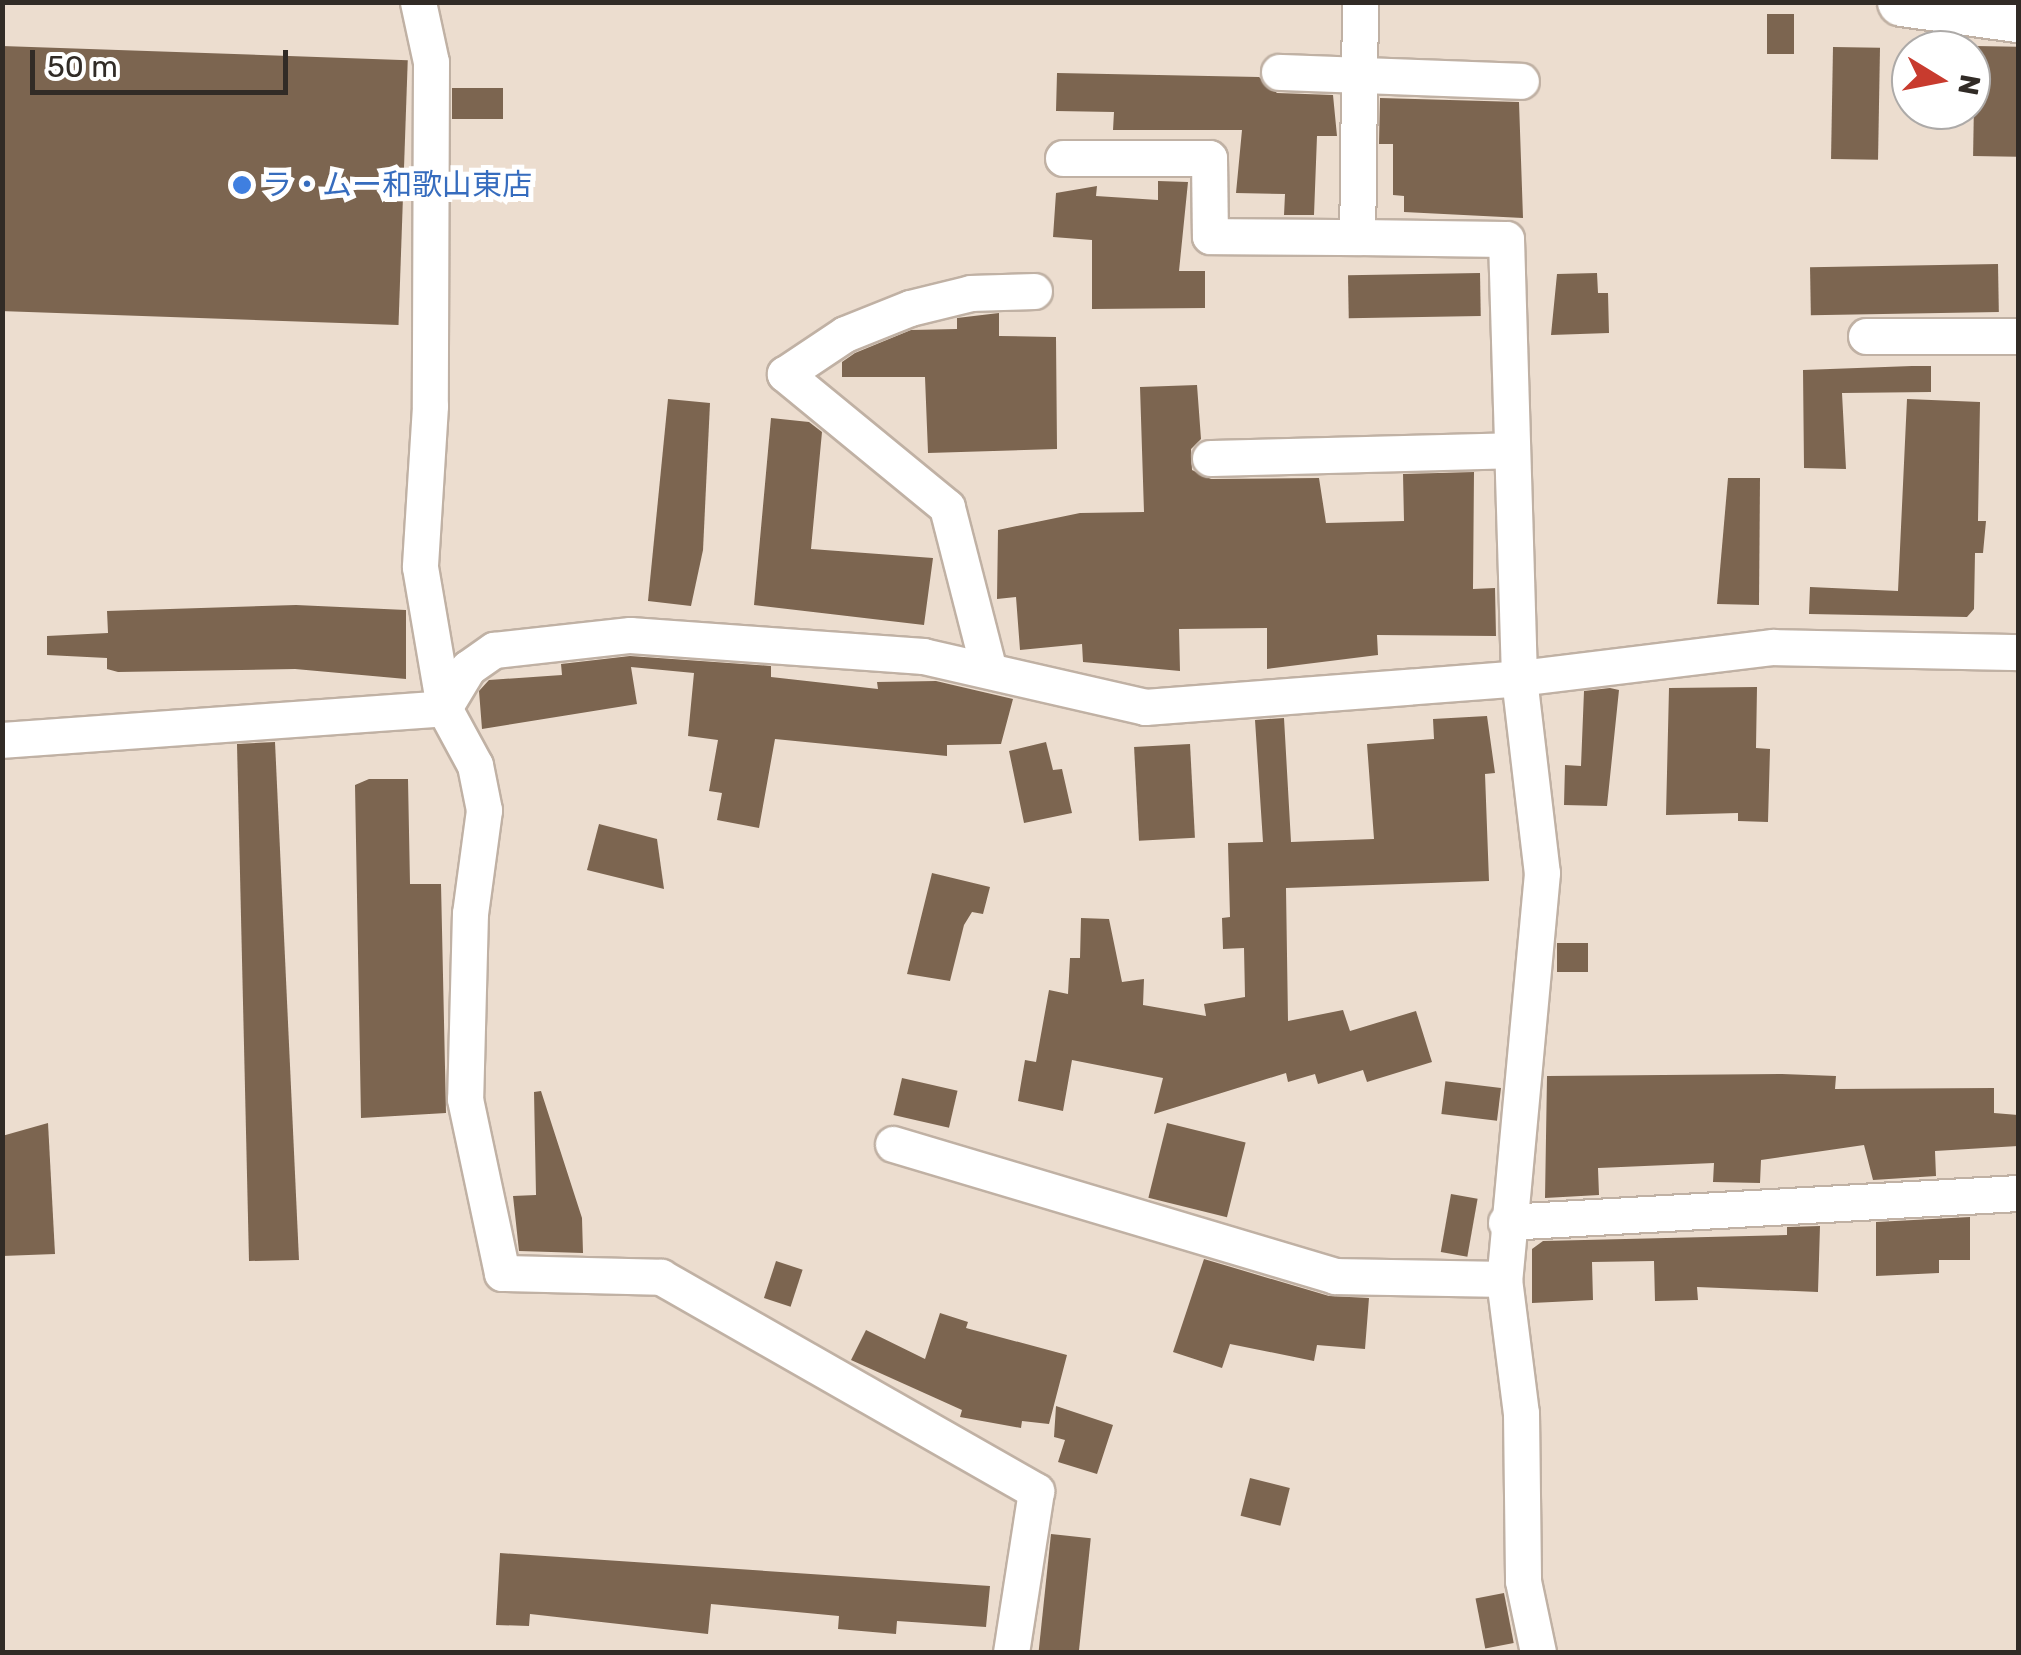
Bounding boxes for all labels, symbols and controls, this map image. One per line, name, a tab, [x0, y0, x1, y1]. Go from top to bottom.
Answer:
scale bar	[35, 30, 292, 92]
north arrow	[1891, 30, 1991, 130]
text: 50 m	[47, 49, 118, 85]
text: N	[1951, 72, 1987, 98]
place label: ラ・ムー和歌山東店	[262, 167, 532, 203]
marker: ラ・ムー和歌山東店	[231, 174, 253, 196]

